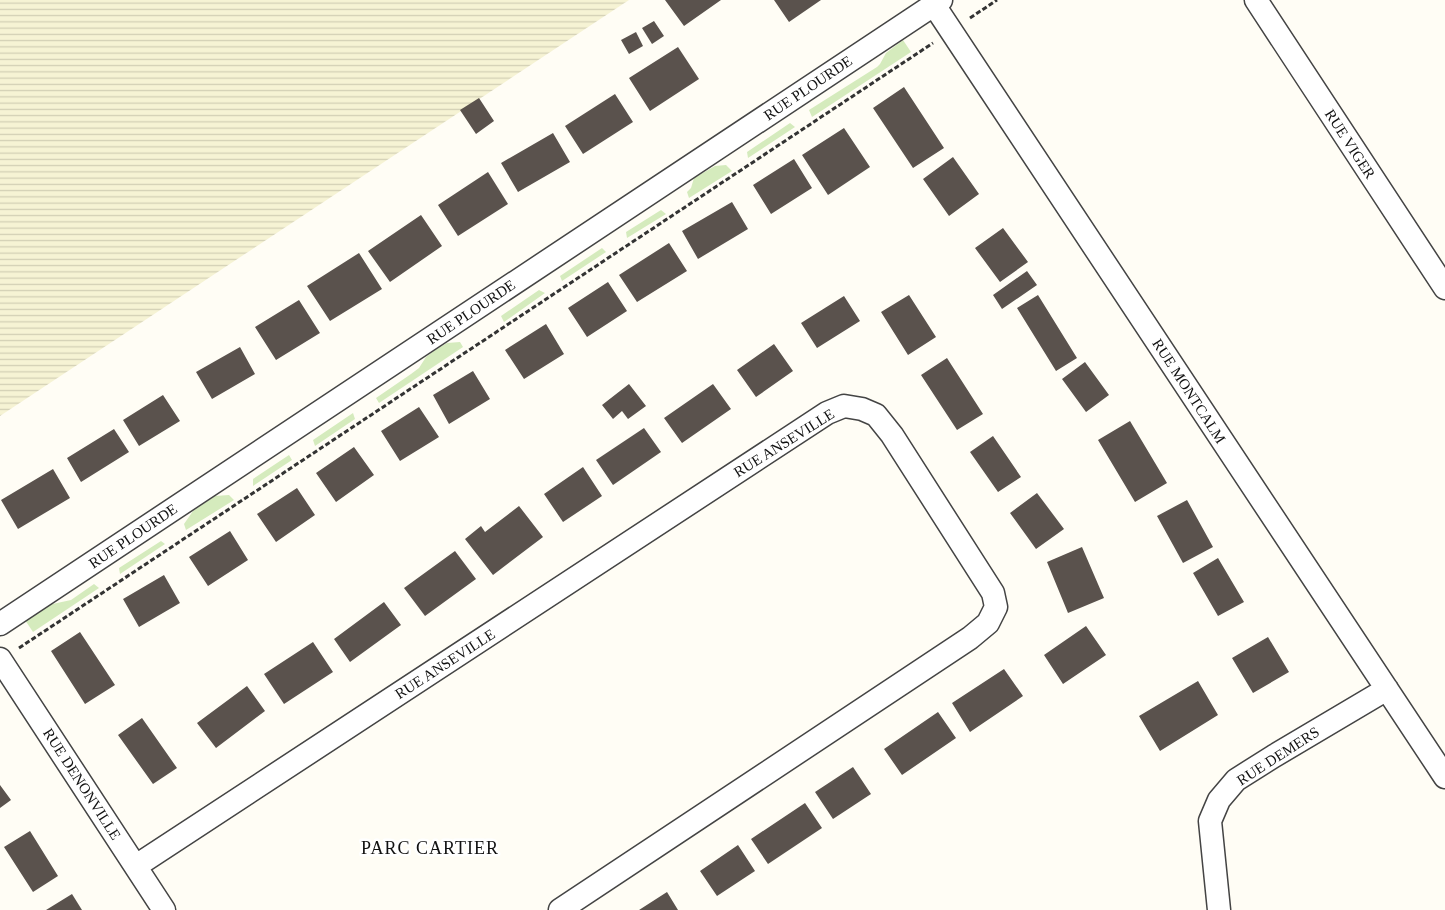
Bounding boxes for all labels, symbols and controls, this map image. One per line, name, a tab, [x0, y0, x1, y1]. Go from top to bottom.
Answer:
street label: RUE PLOURDE	[761, 53, 855, 123]
street label: RUE VIGER	[1322, 106, 1378, 182]
street label: RUE PLOURDE	[424, 277, 518, 347]
street label: RUE MONTCALM	[1149, 336, 1229, 446]
street label: RUE ANSEVILLE	[731, 406, 837, 480]
street label: RUE PLOURDE	[86, 501, 180, 571]
street label: RUE ANSEVILLE	[392, 626, 498, 702]
street label: RUE DEMERS	[1234, 724, 1322, 788]
street label: RUE DENONVILLE	[40, 725, 124, 843]
district label: PARC CARTIER	[361, 838, 499, 858]

